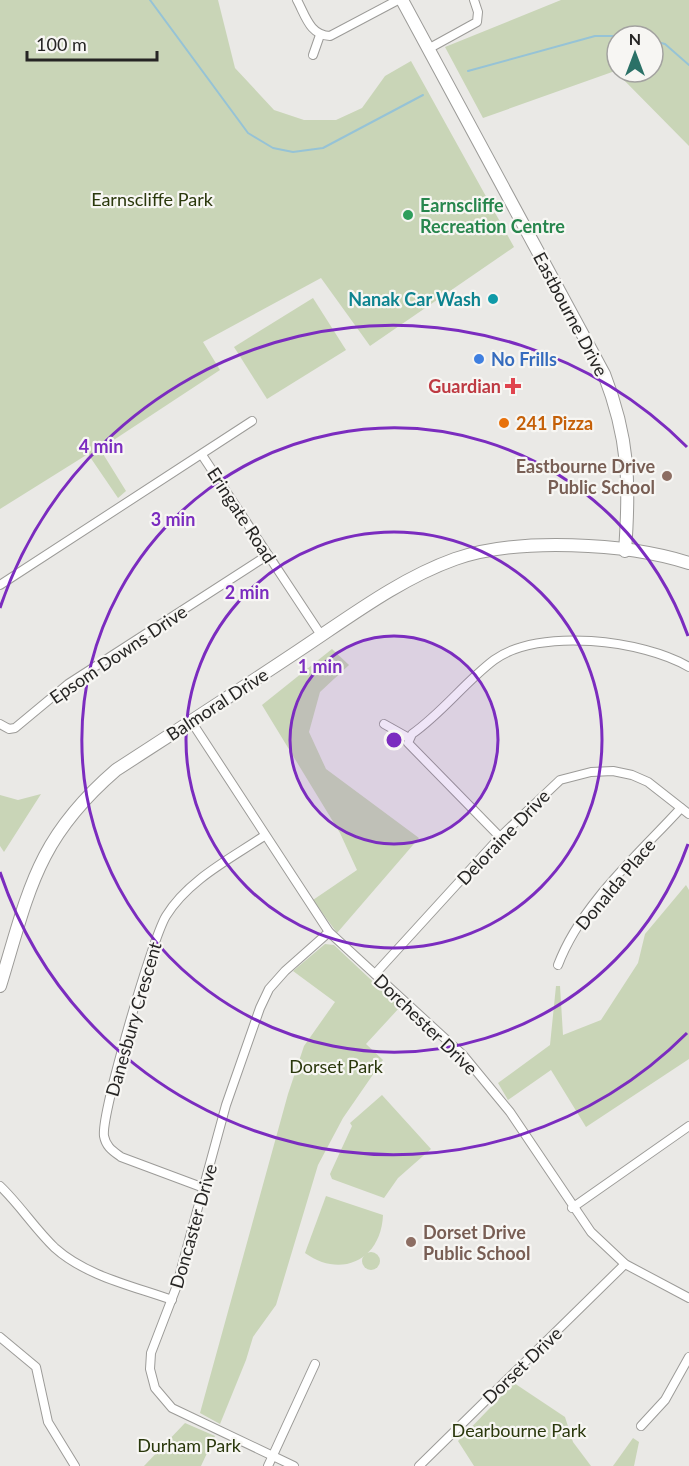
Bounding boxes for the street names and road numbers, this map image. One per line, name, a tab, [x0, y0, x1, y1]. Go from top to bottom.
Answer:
street label: Eastbourne Drive	[529, 248, 613, 380]
street label: Eringate Road	[203, 463, 281, 567]
street label: Epsom Downs Drive	[45, 600, 191, 708]
street label: Balmoral Drive	[162, 663, 272, 745]
street label: Deloraine Drive	[452, 785, 554, 889]
street label: Donalda Place	[570, 834, 660, 934]
street label: Danesbury Crescent	[100, 939, 166, 1099]
street label: Dorchester Drive	[370, 969, 482, 1079]
street label: Doncaster Drive	[165, 1161, 221, 1291]
street label: Dorset Drive	[478, 1322, 566, 1408]

